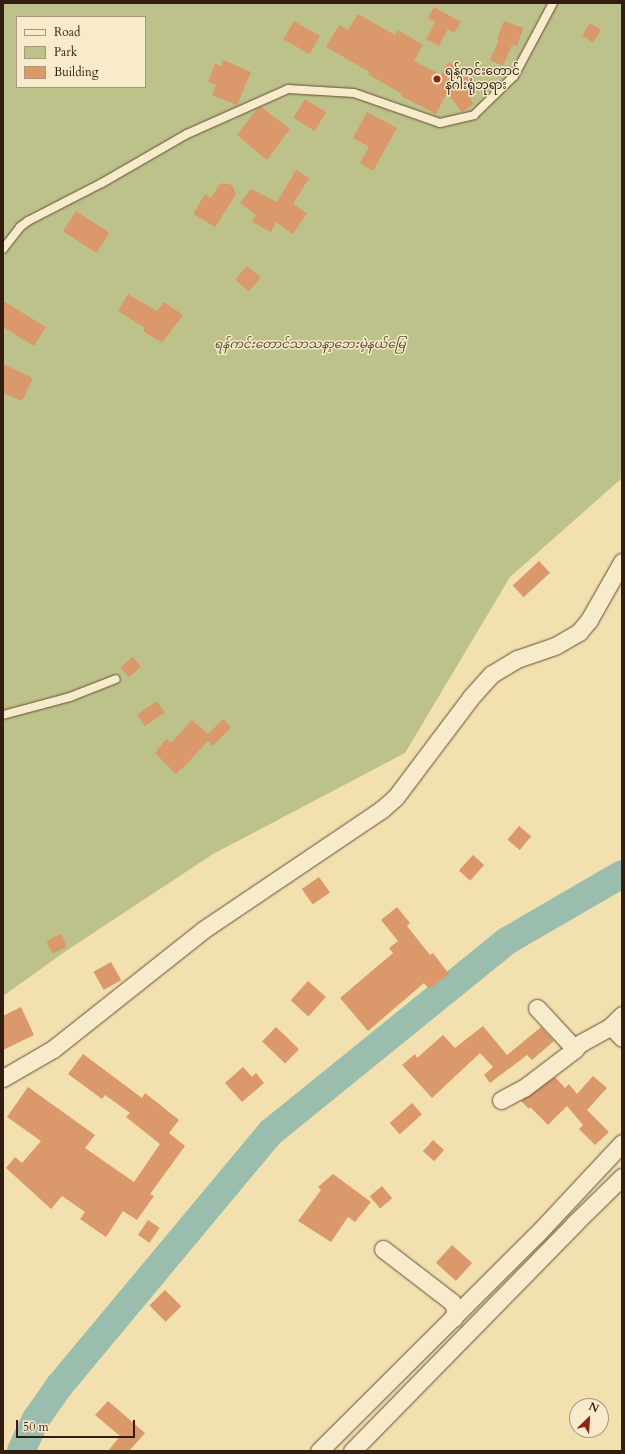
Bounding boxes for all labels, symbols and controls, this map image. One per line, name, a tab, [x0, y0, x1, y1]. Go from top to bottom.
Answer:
legend	[16, 16, 146, 88]
text: Road	[54, 24, 80, 40]
text: Park	[54, 44, 77, 60]
text: Building	[54, 64, 98, 80]
place label: ရန်ကင်းတောင် နဂါးရုံဘုရား	[445, 65, 520, 93]
marker: ရန်ကင်းတောင် နဂါးရုံဘုရား	[432, 74, 442, 84]
park label: ရန်ကင်းတောင်သာသနာ့ဘေးမဲ့နယ်မြေ	[214, 338, 406, 352]
north arrow	[569, 1398, 609, 1438]
text: N	[586, 1399, 601, 1416]
scale bar	[18, 1412, 137, 1438]
text: 50 m	[23, 1419, 49, 1435]

